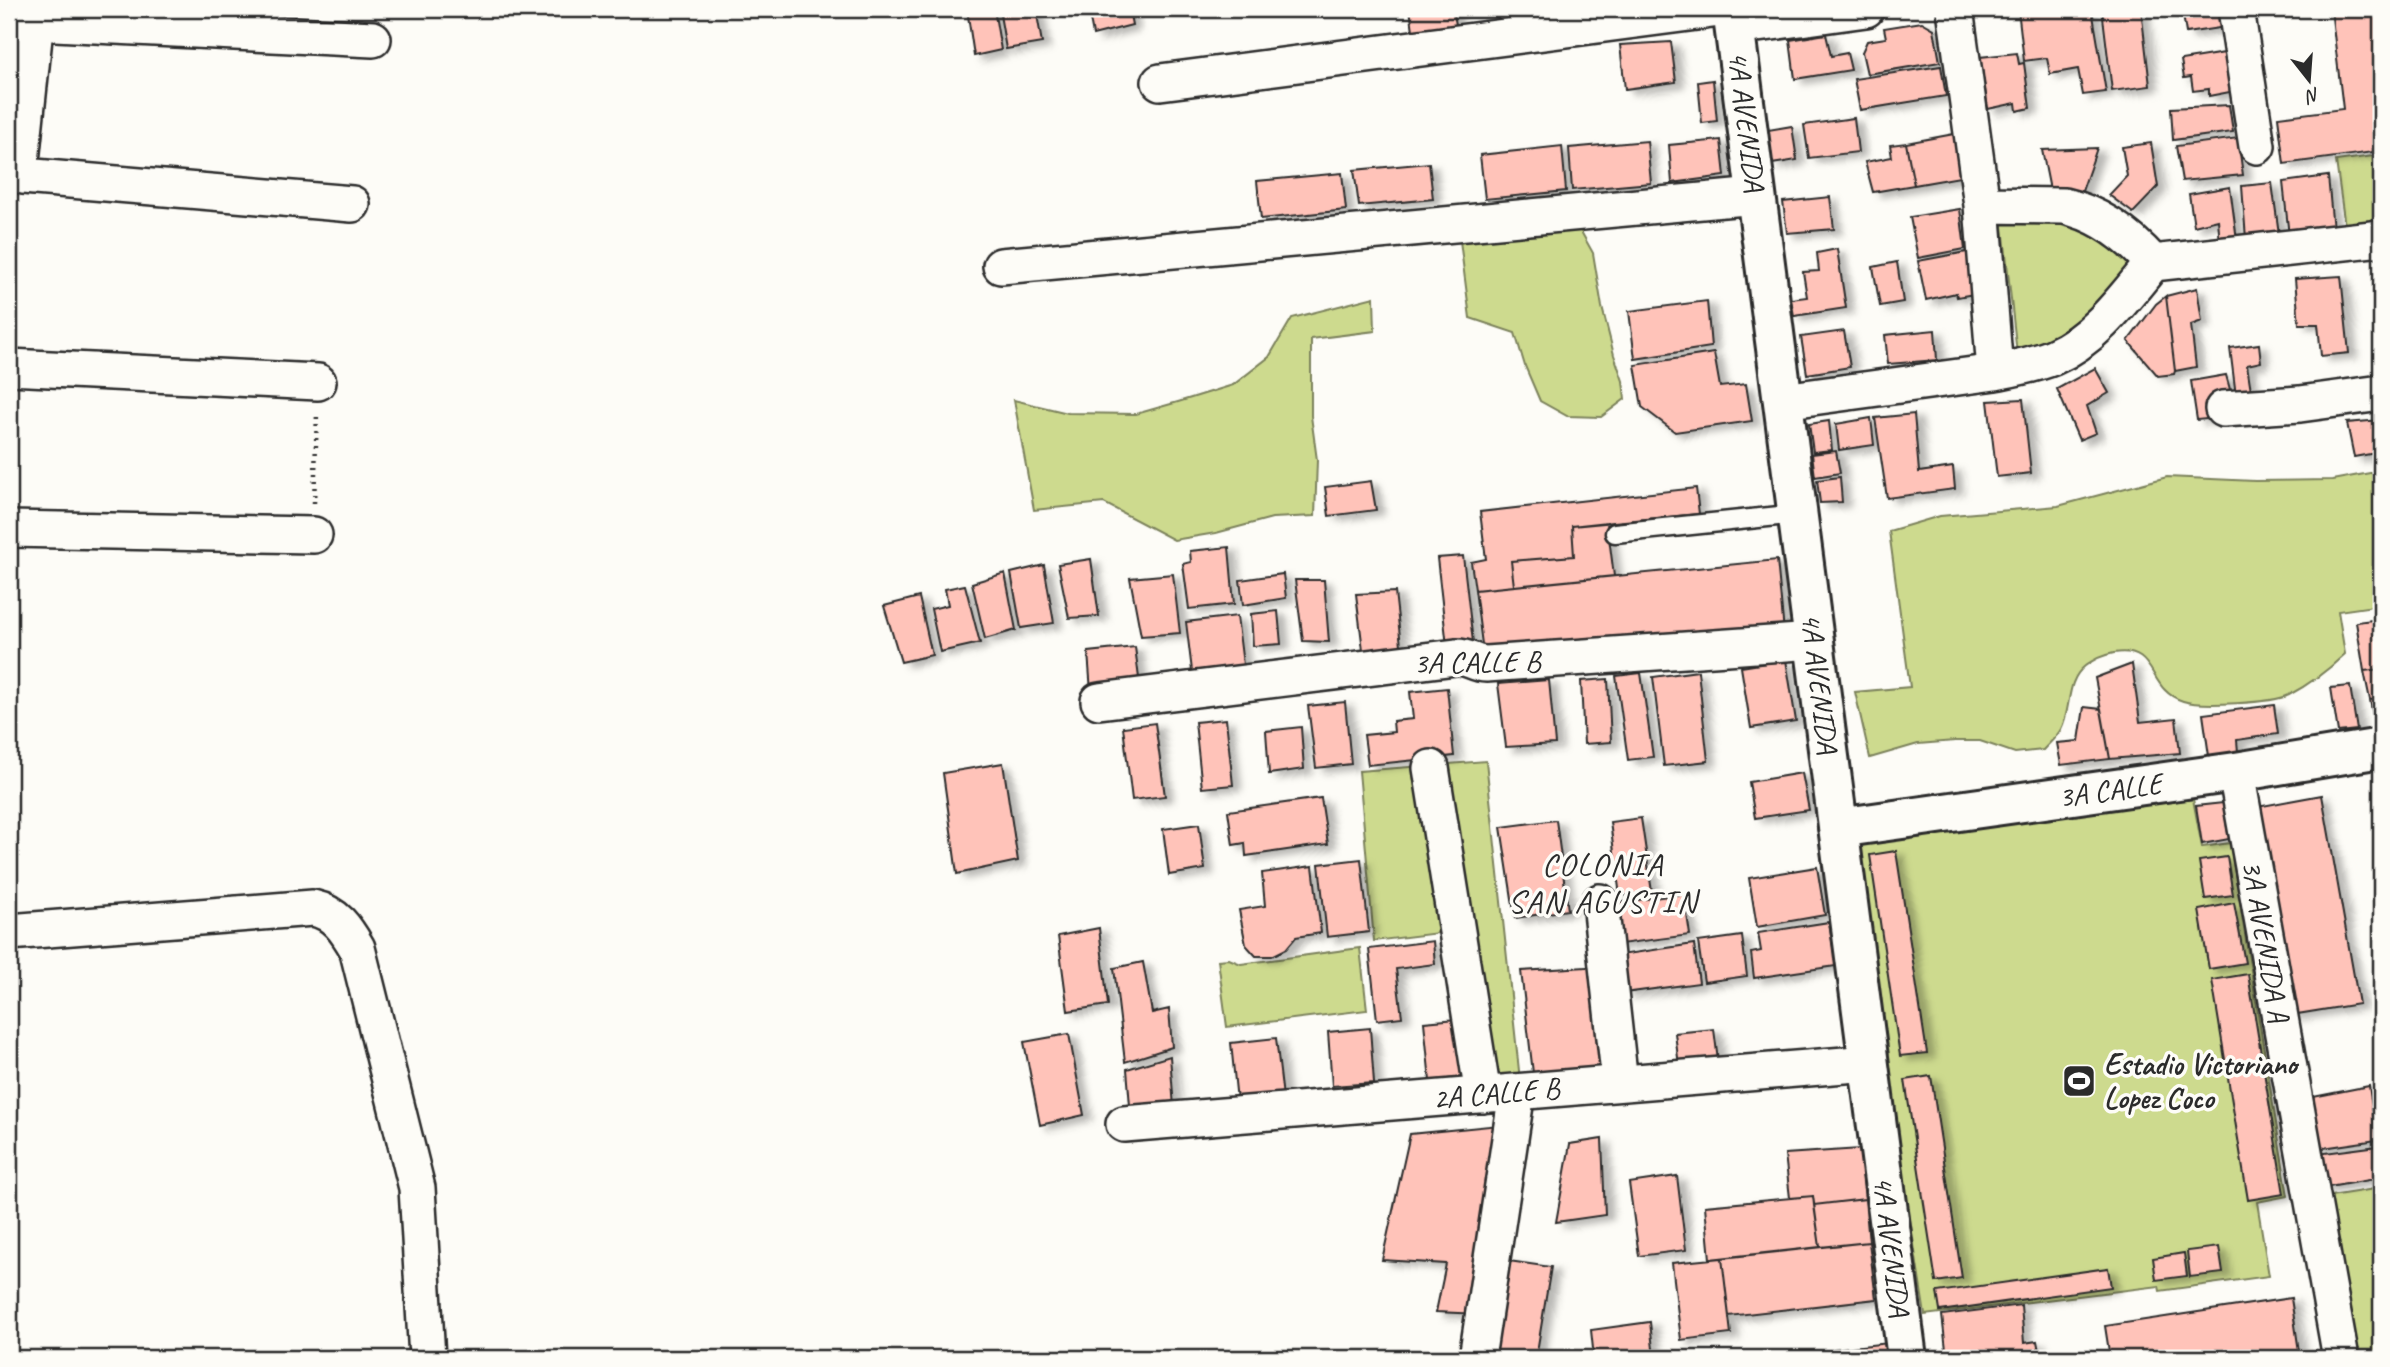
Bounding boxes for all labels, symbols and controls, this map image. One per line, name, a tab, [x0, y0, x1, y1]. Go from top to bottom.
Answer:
north arrow	[2274, 46, 2344, 116]
street label: 4A AVENIDA	[1720, 48, 1775, 195]
text: N	[2301, 82, 2323, 109]
street label: 4A AVENIDA	[1793, 610, 1848, 757]
street label: 3A CALLE B	[1413, 642, 1543, 682]
street label: 3A CALLE	[2056, 763, 2168, 816]
district label: COLONIA SAN AGUSTIN	[1508, 844, 1701, 922]
street label: 3A AVENIDA A	[2233, 857, 2299, 1026]
place label: Estadio Victoriano Lopez Coco	[2104, 1045, 2300, 1117]
sports icon: Estadio Victoriano Lopez Coco	[2060, 1062, 2098, 1100]
street label: 2A CALLE B	[1431, 1068, 1563, 1117]
street label: 4A AVENIDA	[1865, 1173, 1920, 1320]

